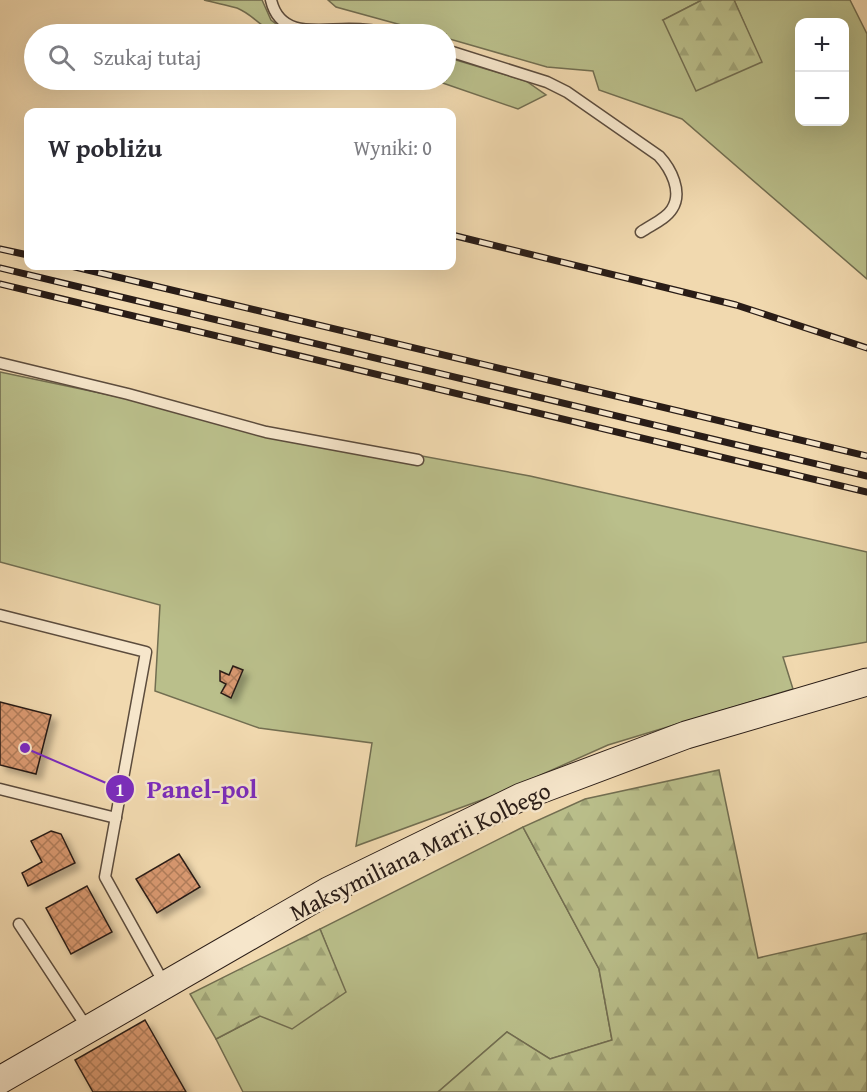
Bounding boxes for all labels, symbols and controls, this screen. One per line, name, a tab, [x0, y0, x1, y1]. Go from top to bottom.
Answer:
map controls	[795, 18, 849, 126]
button: +	[795, 18, 849, 72]
search box	[24, 24, 456, 90]
icon: search	[45, 41, 78, 74]
text: Szukaj tutaj	[93, 41, 201, 73]
button: −	[795, 72, 849, 126]
text: W pobliżu	[48, 128, 162, 167]
text: Wyniki: 0	[354, 133, 432, 162]
callout: Panel-pol	[105, 767, 269, 811]
text: Panel-pol	[147, 769, 257, 808]
street label: Maksymiliana Marii Kolbego	[283, 772, 557, 930]
text: 1	[115, 776, 125, 803]

